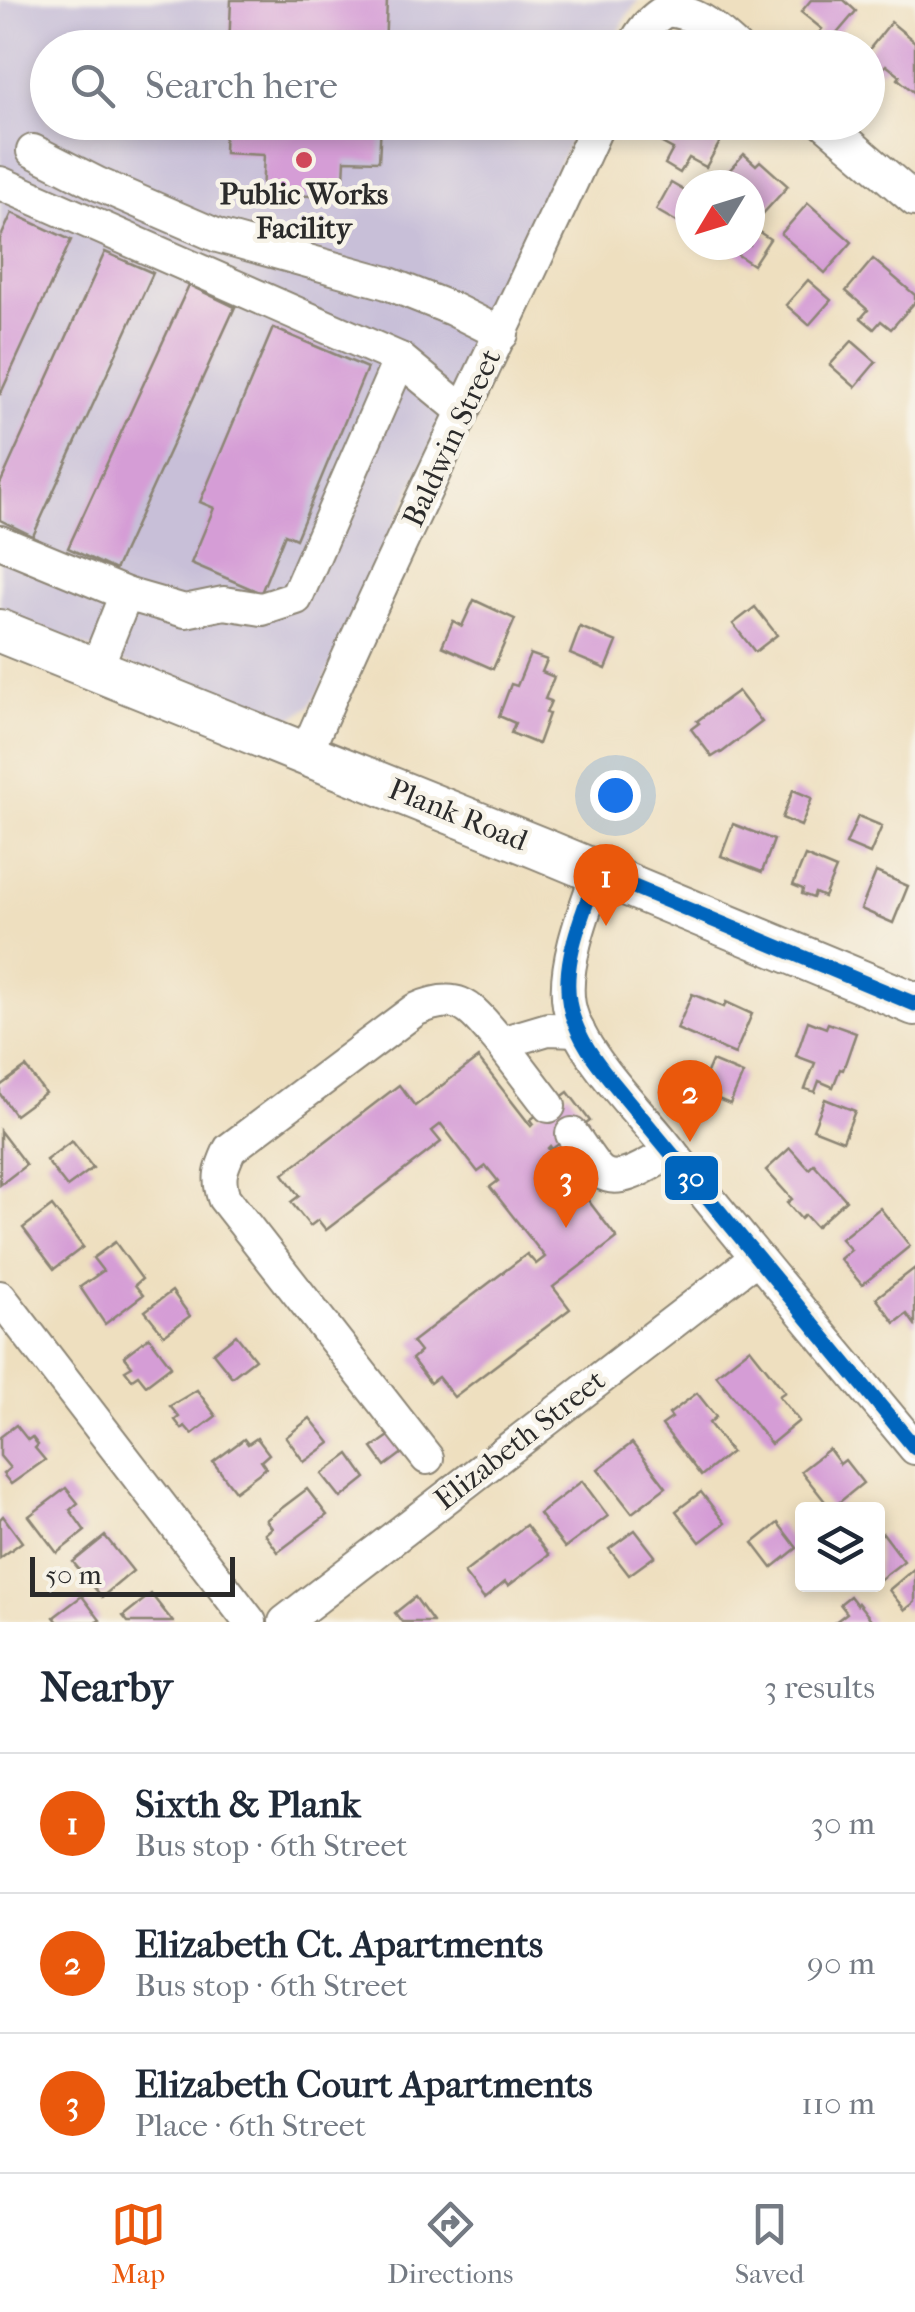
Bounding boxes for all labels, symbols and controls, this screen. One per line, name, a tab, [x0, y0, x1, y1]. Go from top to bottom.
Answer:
search box	[30, 30, 885, 140]
icon: search	[65, 58, 120, 113]
text: Search here	[145, 63, 338, 108]
marker: Public Works Facility	[293, 149, 315, 171]
north arrow	[675, 170, 765, 260]
place label: Public Works Facility	[220, 177, 388, 246]
street label: Baldwin Street	[396, 343, 509, 532]
your location	[590, 770, 641, 821]
street label: Plank Road	[384, 771, 533, 859]
pin: 1	[574, 844, 638, 926]
pin: 2	[658, 1060, 722, 1142]
pin: 3	[534, 1146, 598, 1228]
line badge: 30	[663, 1154, 720, 1202]
text: 30	[678, 1161, 704, 1194]
street label: Elizabeth Street	[428, 1363, 612, 1517]
map controls	[795, 1502, 885, 1592]
button: layers	[795, 1502, 885, 1592]
scale bar	[30, 1552, 235, 1596]
text: 50 m	[45, 1558, 102, 1591]
text: Nearby	[40, 1663, 172, 1712]
text: 3 results	[764, 1669, 875, 1706]
text: Sixth & Plank	[135, 1782, 361, 1827]
text: 1	[67, 1805, 78, 1842]
text: 30 m	[811, 1805, 875, 1842]
text: Bus stop · 6th Street	[135, 1827, 408, 1864]
text: Elizabeth Ct. Apartments	[135, 1922, 543, 1967]
text: 2	[64, 1945, 81, 1982]
text: 90 m	[807, 1945, 875, 1982]
text: Bus stop · 6th Street	[135, 1967, 408, 2004]
text: Elizabeth Court Apartments	[135, 2062, 593, 2107]
text: 3	[66, 2085, 79, 2122]
text: 110 m	[801, 2085, 875, 2122]
text: Place · 6th Street	[135, 2107, 366, 2144]
tab: Map	[111, 2197, 166, 2290]
tab: Directions	[387, 2197, 513, 2290]
tab: Saved	[735, 2197, 804, 2290]

